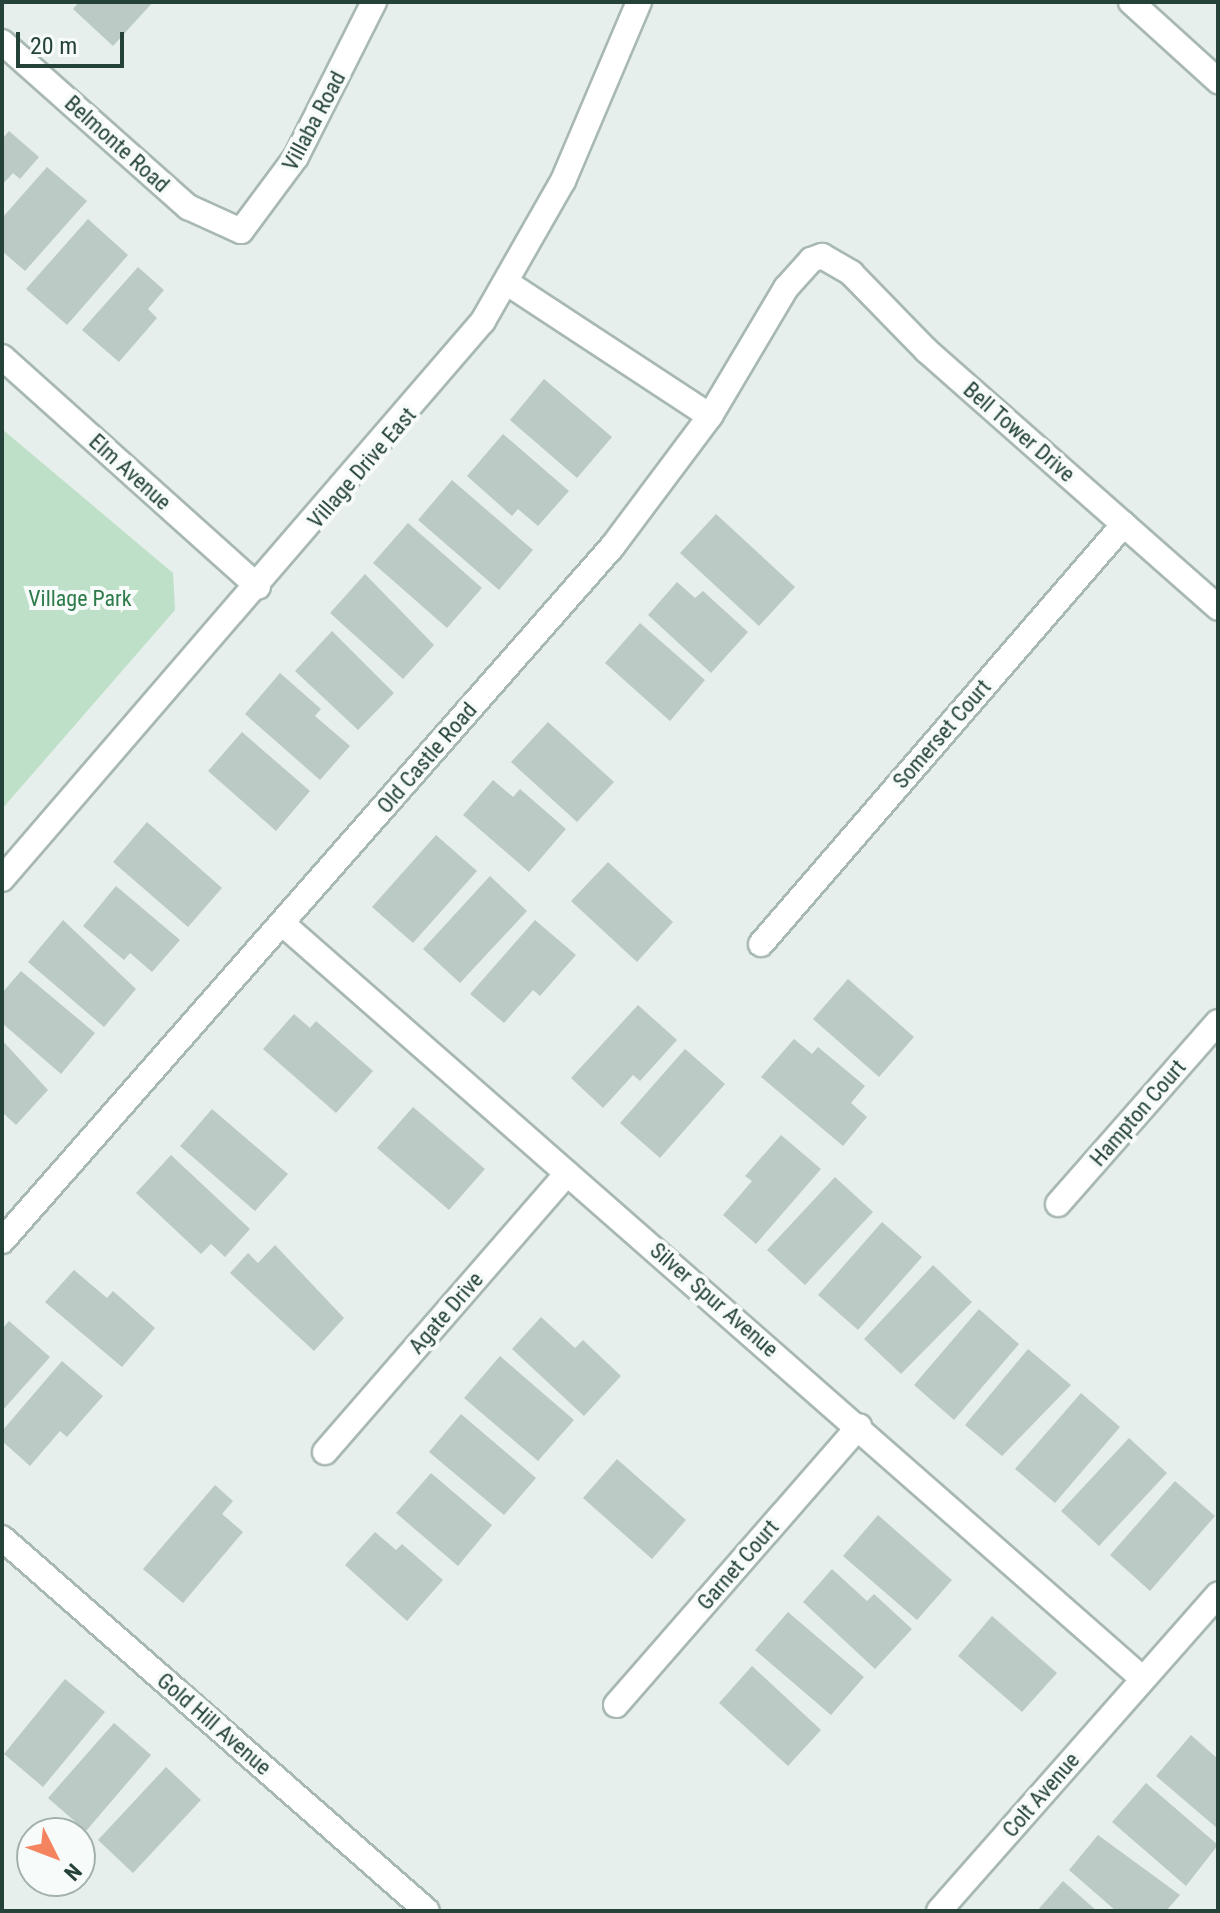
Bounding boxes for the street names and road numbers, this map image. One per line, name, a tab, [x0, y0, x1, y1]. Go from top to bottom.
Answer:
street label: Villaba Road	[277, 67, 351, 175]
street label: Belmonte Road	[59, 90, 175, 198]
street label: Bell Tower Drive	[958, 376, 1080, 488]
street label: Village Drive East	[302, 402, 422, 534]
street label: Elm Avenue	[84, 428, 176, 516]
street label: Somerset Court	[887, 674, 997, 794]
street label: Old Castle Road	[372, 697, 482, 819]
street label: Hampton Court	[1085, 1054, 1191, 1172]
street label: Silver Spur Avenue	[645, 1237, 783, 1363]
street label: Agate Drive	[403, 1267, 489, 1359]
street label: Garnet Court	[692, 1515, 784, 1615]
street label: Gold Hill Avenue	[152, 1667, 276, 1781]
street label: Colt Avenue	[997, 1747, 1085, 1843]

